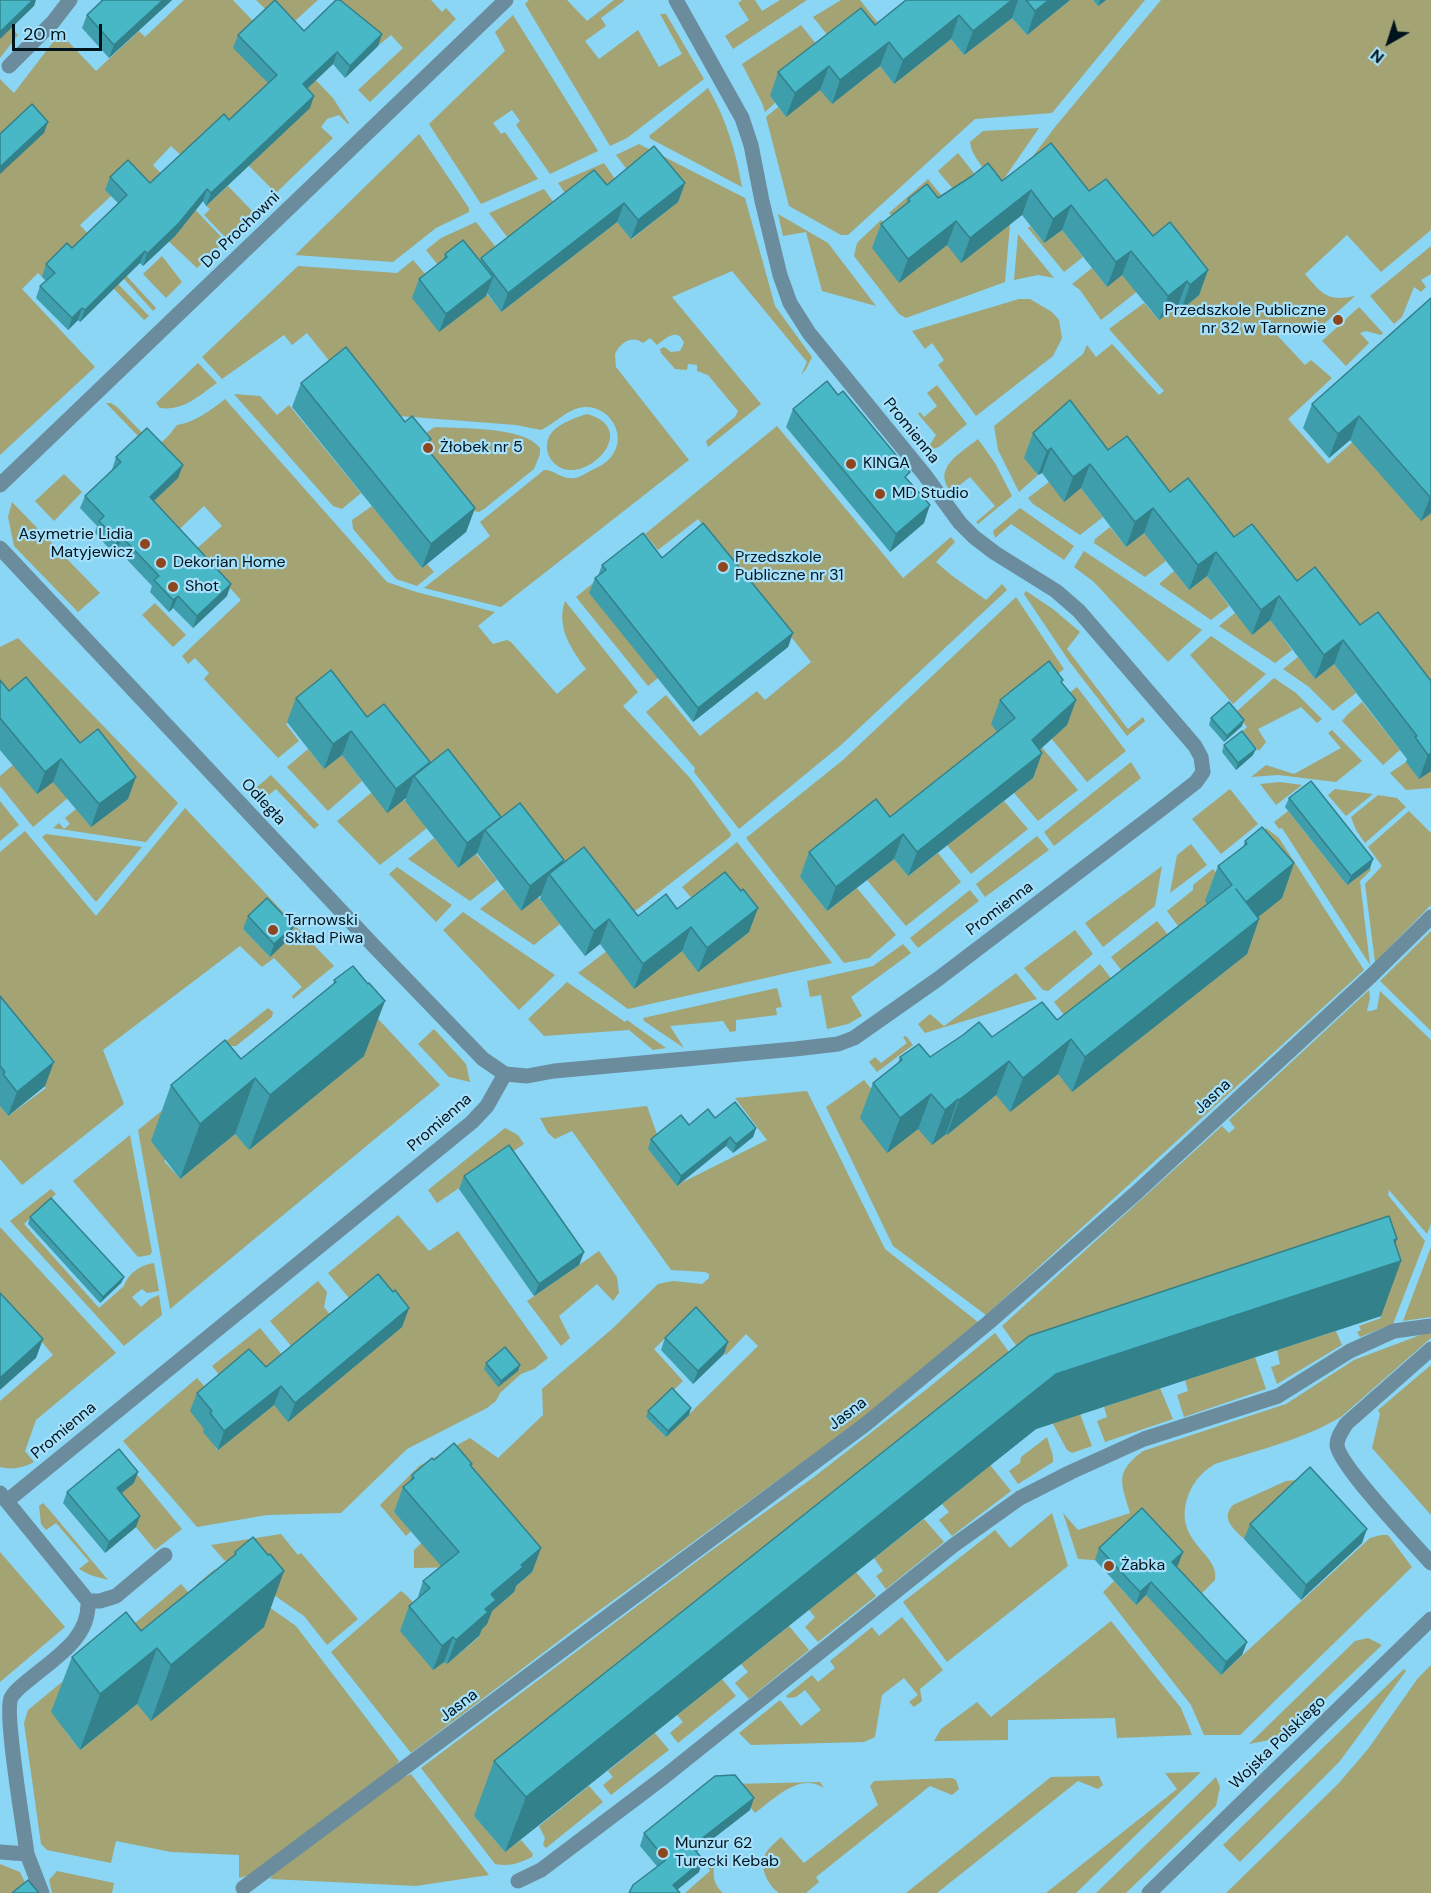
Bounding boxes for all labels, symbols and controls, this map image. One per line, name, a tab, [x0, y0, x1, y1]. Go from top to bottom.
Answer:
scale bar	[15, 12, 105, 50]
north arrow	[1359, 12, 1419, 72]
text: 20 m	[23, 22, 66, 46]
text: N	[1366, 45, 1389, 68]
street label: Do Prochowni	[198, 188, 284, 272]
place label: Przedszkole Publiczne nr 32 w Tarnowie	[1164, 301, 1326, 339]
marker: Przedszkole Publiczne nr 32 w Tarnowie	[1331, 313, 1345, 327]
street label: Promienna	[879, 394, 943, 468]
place label: Żłobek nr 5	[440, 438, 523, 458]
marker: Żłobek nr 5	[421, 441, 435, 455]
place label: KINGA	[863, 454, 910, 474]
marker: KINGA	[844, 457, 858, 471]
place label: MD Studio	[892, 484, 969, 504]
marker: MD Studio	[873, 487, 887, 501]
place label: Asymetrie Lidia Matyjewicz	[18, 525, 133, 563]
marker: Asymetrie Lidia Matyjewicz	[138, 537, 152, 551]
place label: Przedszkole Publiczne nr 31	[735, 548, 843, 586]
place label: Dekorian Home	[173, 553, 286, 573]
marker: Dekorian Home	[154, 556, 168, 570]
marker: Przedszkole Publiczne nr 31	[716, 560, 730, 574]
place label: Shot	[185, 577, 219, 597]
marker: Shot	[166, 580, 180, 594]
street label: Odległa	[237, 775, 289, 829]
street label: Promienna	[963, 878, 1037, 940]
place label: Tarnowski Skład Piwa	[285, 911, 363, 949]
marker: Tarnowski Skład Piwa	[266, 923, 280, 937]
street label: Jasna	[1191, 1075, 1235, 1119]
street label: Promienna	[404, 1090, 476, 1156]
street label: Jasna	[825, 1394, 871, 1434]
street label: Promienna	[28, 1398, 100, 1464]
place label: Żabka	[1121, 1556, 1165, 1576]
marker: Żabka	[1102, 1559, 1116, 1573]
street label: Jasna	[436, 1686, 482, 1726]
street label: Wojska Polskiego	[1226, 1692, 1330, 1794]
place label: Munzur 62 Turecki Kebab	[675, 1834, 779, 1872]
marker: Munzur 62 Turecki Kebab	[656, 1846, 670, 1860]

